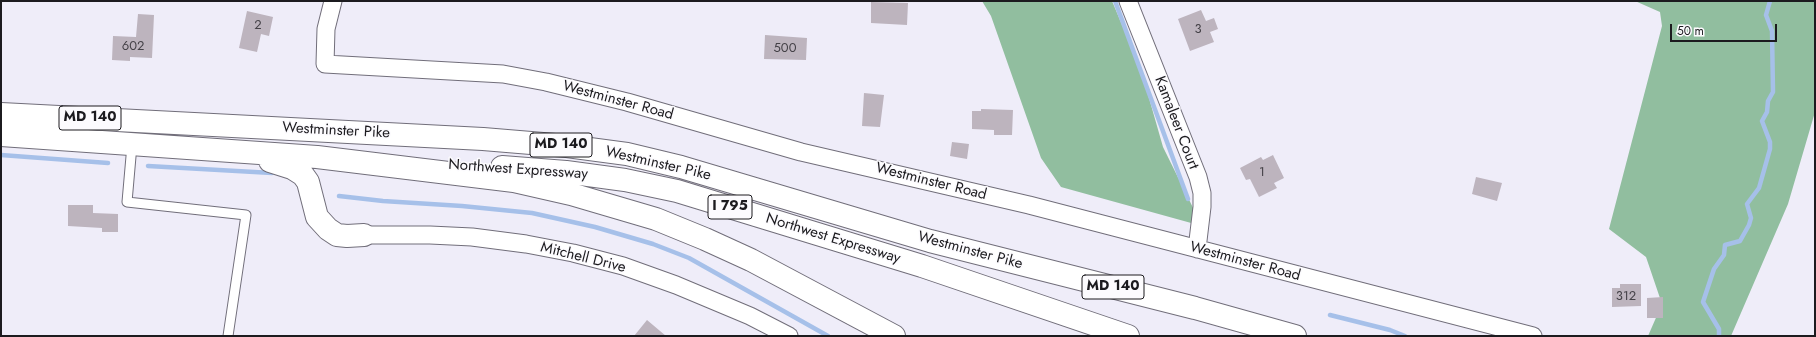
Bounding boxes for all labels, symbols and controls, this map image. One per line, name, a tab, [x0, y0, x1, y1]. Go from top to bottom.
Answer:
scale bar	[1672, 16, 1779, 42]
house number: 2	[254, 18, 262, 34]
house number: 3	[1194, 22, 1202, 38]
text: 50 m	[1677, 22, 1704, 40]
house number: 602	[122, 39, 144, 55]
house number: 500	[774, 41, 796, 57]
street label: Kamaleer Court	[1150, 74, 1202, 172]
street label: Westminster Road	[561, 78, 675, 124]
road number: MD 140	[59, 106, 121, 130]
street label: Westminster Pike	[282, 119, 390, 143]
road number: MD 140	[530, 133, 592, 157]
street label: Westminster Pike	[603, 143, 713, 185]
street label: Northwest Expressway	[448, 156, 588, 184]
street label: Westminster Road	[874, 159, 988, 205]
house number: 1	[1259, 165, 1265, 181]
road number: I 795	[708, 195, 752, 219]
street label: Northwest Expressway	[763, 210, 903, 268]
street label: Westminster Pike	[916, 228, 1024, 274]
street label: Mitchell Drive	[539, 239, 627, 277]
street label: Westminster Road	[1188, 239, 1302, 285]
road number: MD 140	[1082, 275, 1144, 299]
house number: 312	[1616, 289, 1636, 305]

